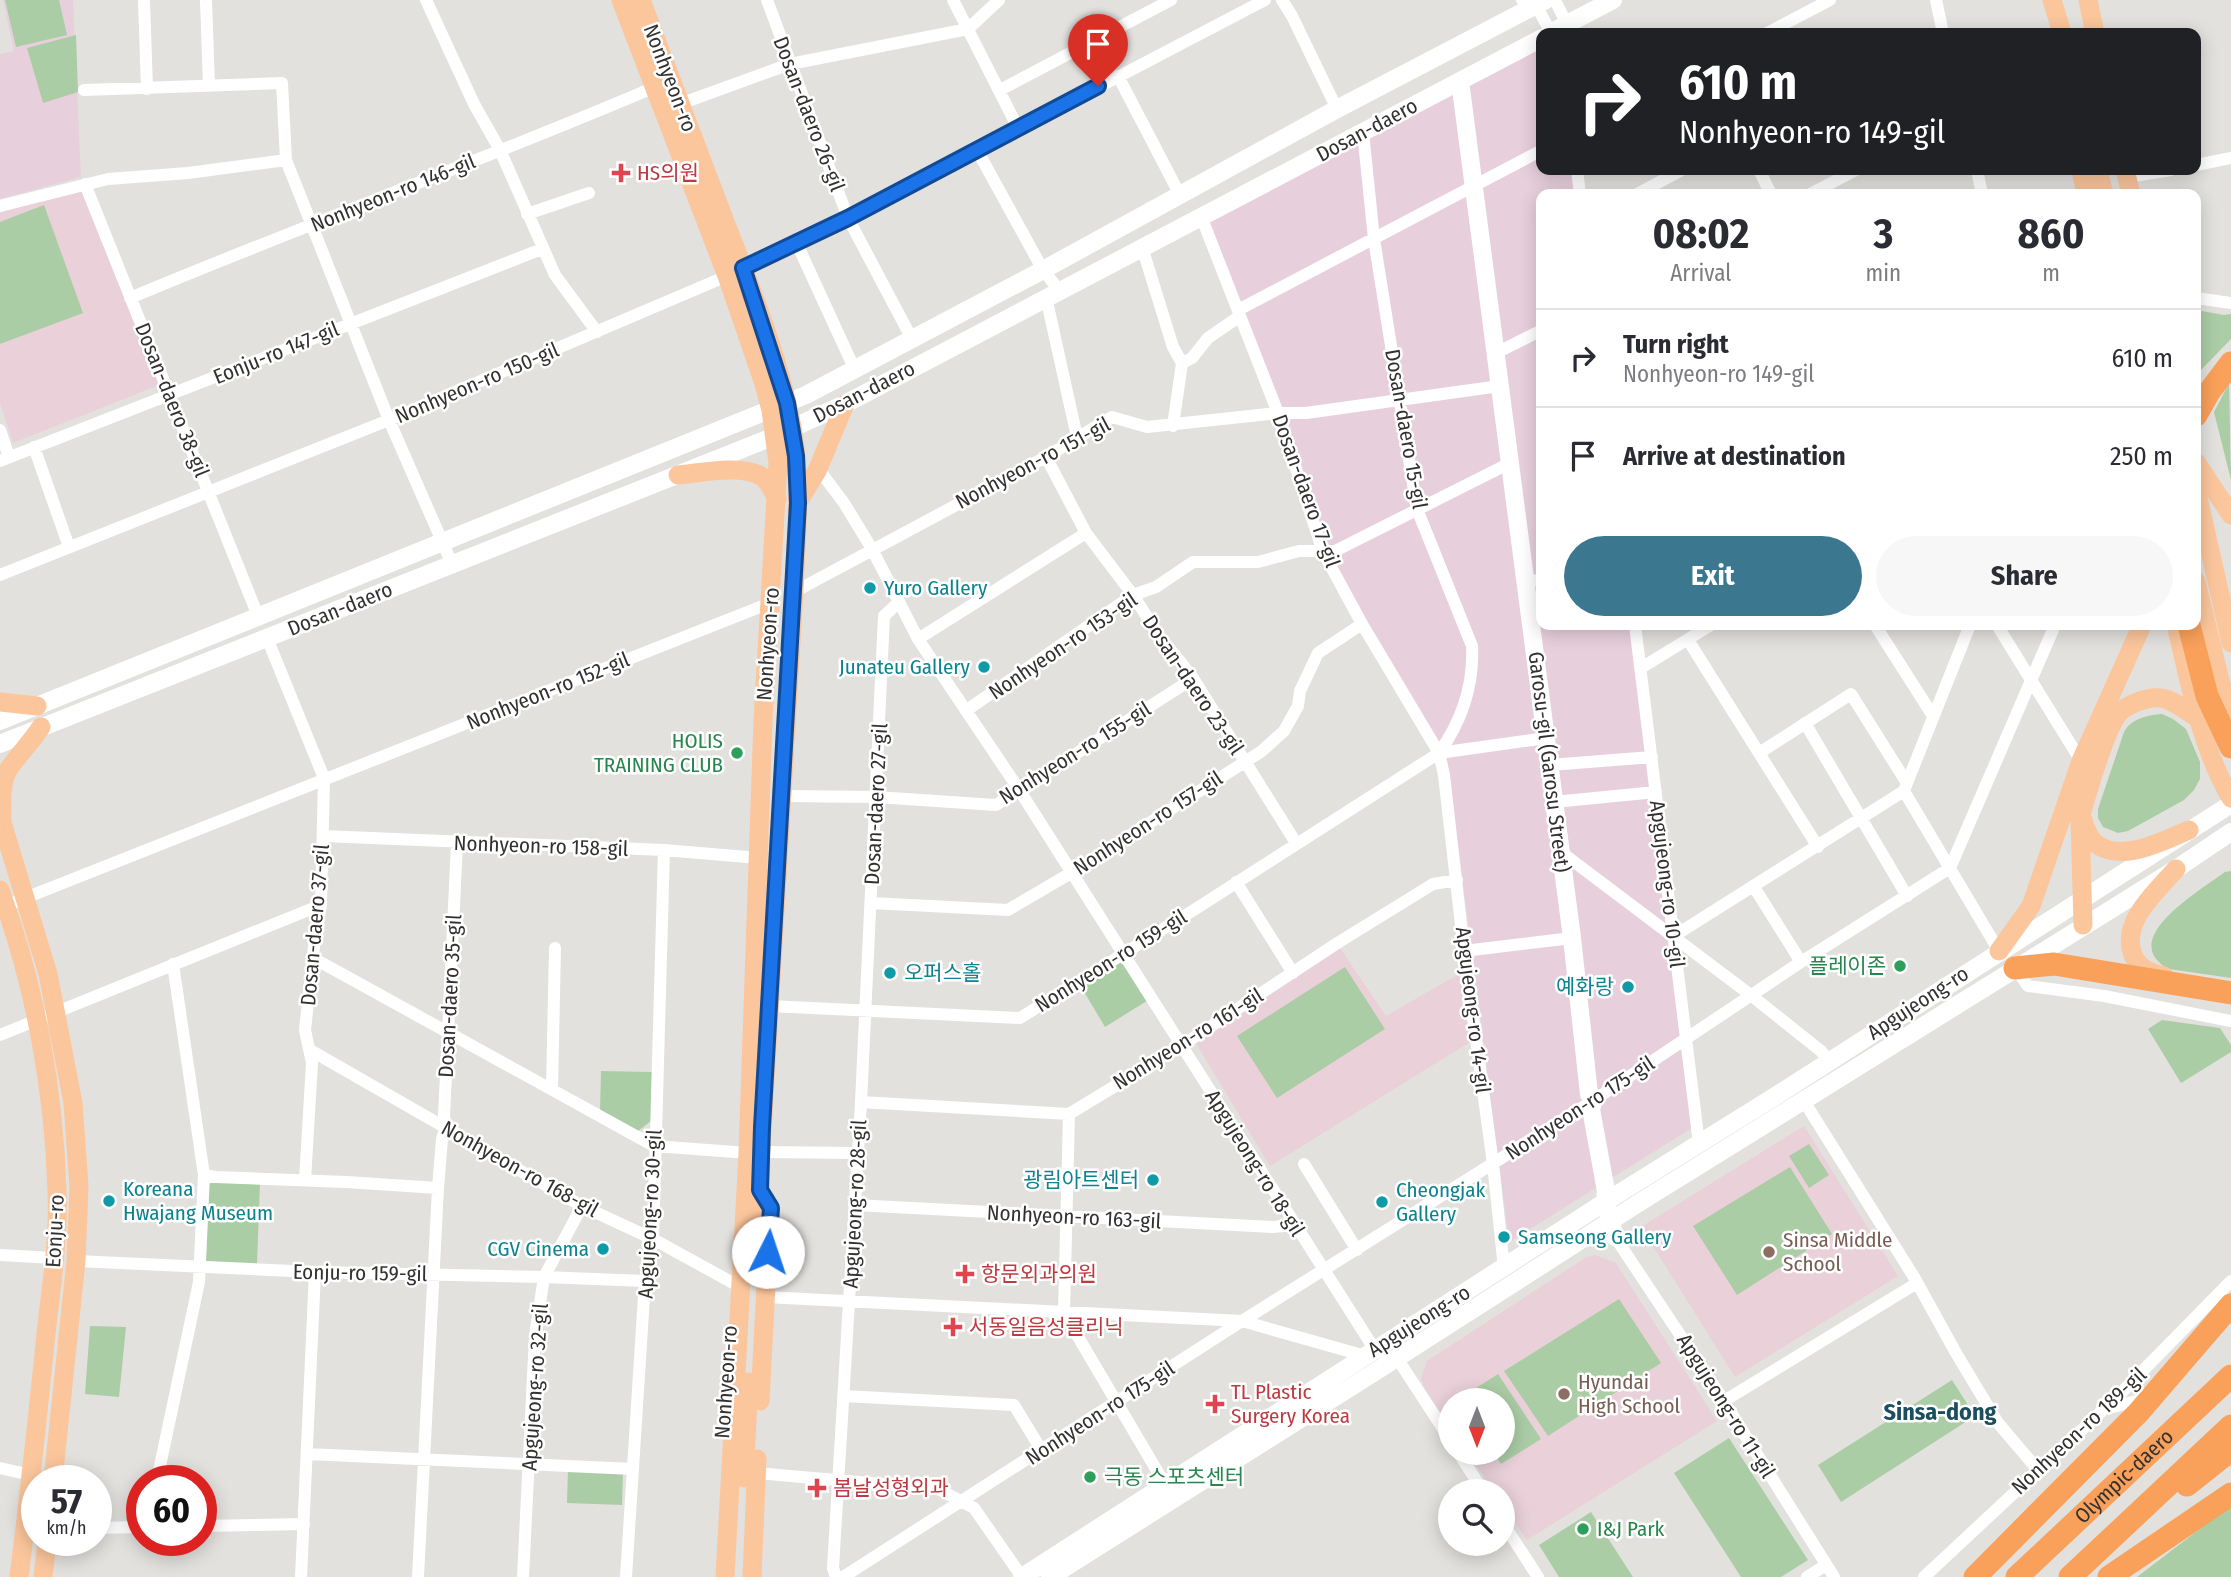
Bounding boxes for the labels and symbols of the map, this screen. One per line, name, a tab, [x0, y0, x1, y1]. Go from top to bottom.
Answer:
pin	[1068, 14, 1128, 86]
street label: Nonhyeon-ro	[638, 21, 702, 135]
street label: Dosan-daero 26-gil	[767, 33, 851, 196]
street label: Dosan-daero	[1312, 92, 1422, 168]
street label: Nonhyeon-ro 146-gil	[307, 148, 480, 238]
place label: HS의원	[637, 160, 699, 186]
marker: HS의원	[611, 163, 631, 183]
street label: Eonju-ro 147-gil	[209, 316, 343, 390]
street label: Dosan-daero 38-gil	[129, 319, 215, 481]
street label: Nonhyeon-ro 150-gil	[391, 337, 563, 429]
street label: Dosan-daero 15-gil	[1379, 347, 1433, 512]
street label: Dosan-daero	[809, 355, 919, 429]
street label: Nonhyeon-ro 151-gil	[951, 411, 1115, 515]
street label: Dosan-daero 17-gil	[1266, 411, 1346, 572]
place label: Yuro Gallery	[884, 575, 988, 601]
street label: Dosan-daero	[284, 576, 396, 642]
marker: Yuro Gallery	[862, 580, 878, 596]
street label: Nonhyeon-ro 153-gil	[984, 586, 1143, 705]
street label: Nonhyeon-ro	[751, 587, 785, 701]
street label: Dosan-daero 23-gil	[1137, 610, 1250, 760]
street label: Nonhyeon-ro 152-gil	[463, 646, 634, 736]
street label: Garosu-gil (Garosu Street)	[1523, 650, 1575, 874]
place label: Junateu Gallery	[839, 654, 971, 680]
marker: Junateu Gallery	[976, 659, 992, 675]
street label: Nonhyeon-ro 155-gil	[994, 696, 1156, 810]
street label: Dosan-daero 27-gil	[859, 722, 893, 886]
place label: HOLIS TRAINING CLUB	[594, 728, 723, 778]
marker: HOLIS TRAINING CLUB	[729, 745, 745, 761]
street label: Nonhyeon-ro 157-gil	[1069, 765, 1228, 881]
street label: Apgujeong-ro 10-gil	[1644, 799, 1690, 970]
street label: Nonhyeon-ro 158-gil	[453, 830, 629, 862]
street label: Dosan-daero 37-gil	[295, 843, 335, 1007]
street label: Nonhyeon-ro 159-gil	[1030, 904, 1192, 1018]
street label: Dosan-daero 35-gil	[433, 913, 467, 1078]
street label: Apgujeong-ro 14-gil	[1450, 925, 1496, 1095]
place label: 플레이존	[1809, 953, 1886, 979]
marker: 플레이존	[1892, 958, 1908, 974]
place label: 오퍼스홀	[904, 960, 981, 986]
street label: Apgujeong-ro	[1862, 961, 1974, 1045]
marker: 오퍼스홀	[882, 965, 898, 981]
place label: 예화랑	[1556, 974, 1614, 1000]
marker: 예화랑	[1620, 979, 1636, 995]
street label: Nonhyeon-ro 161-gil	[1108, 982, 1268, 1096]
street label: Nonhyeon-ro 175-gil	[1501, 1050, 1660, 1166]
street label: Apgujeong-ro 18-gil	[1199, 1085, 1311, 1241]
street label: Nonhyeon-ro 168-gil	[437, 1115, 603, 1223]
street label: Apgujeong-ro 28-gil	[838, 1118, 872, 1289]
street label: Apgujeong-ro 30-gil	[633, 1128, 667, 1299]
place label: 광림아트센터	[1023, 1167, 1139, 1193]
marker: 광림아트센터	[1145, 1172, 1161, 1188]
place label: Koreana Hwajang Museum	[123, 1176, 273, 1226]
place label: Cheongjak Gallery	[1396, 1177, 1485, 1227]
marker: Koreana Hwajang Museum	[101, 1193, 117, 1209]
street label: Eonju-ro	[40, 1194, 70, 1268]
marker: Cheongjak Gallery	[1374, 1194, 1390, 1210]
street label: Nonhyeon-ro 163-gil	[986, 1199, 1162, 1235]
position arrow	[731, 1215, 805, 1289]
place label: Samseong Gallery	[1518, 1224, 1672, 1250]
place label: Sinsa Middle School	[1783, 1227, 1892, 1277]
marker: Samseong Gallery	[1496, 1229, 1512, 1245]
place label: CGV Cinema	[487, 1236, 589, 1262]
marker: CGV Cinema	[595, 1241, 611, 1257]
marker: Sinsa Middle School	[1761, 1244, 1777, 1260]
street label: Eonju-ro 159-gil	[293, 1259, 428, 1287]
place label: 항문외과의원	[981, 1261, 1097, 1287]
marker: 항문외과의원	[955, 1264, 975, 1284]
street label: Apgujeong-ro	[1363, 1279, 1475, 1363]
street label: Apgujeong-ro 32-gil	[516, 1302, 554, 1472]
place label: 서동일음성클리닉	[969, 1314, 1124, 1340]
marker: 서동일음성클리닉	[943, 1317, 963, 1337]
street label: Nonhyeon-ro	[709, 1325, 743, 1439]
street label: Apgujeong-ro 11-gil	[1671, 1329, 1781, 1483]
street label: Nonhyeon-ro 175-gil	[1021, 1355, 1180, 1471]
street label: Nonhyeon-ro 189-gil	[2006, 1361, 2152, 1500]
place label: Hyundai High School	[1578, 1369, 1680, 1419]
place label: TL Plastic Surgery Korea	[1231, 1379, 1350, 1429]
marker: Hyundai High School	[1556, 1386, 1572, 1402]
north arrow	[1438, 1388, 1516, 1465]
marker: TL Plastic Surgery Korea	[1205, 1394, 1225, 1414]
district label: Sinsa-dong	[1884, 1398, 1996, 1426]
street label: Olympic-daero	[2069, 1424, 2179, 1529]
place label: 극동 스포츠센터	[1104, 1464, 1244, 1490]
speed limit sign: 60	[126, 1465, 217, 1556]
marker: 극동 스포츠센터	[1082, 1469, 1098, 1485]
place label: 봄날성형외과	[833, 1475, 949, 1501]
marker: 봄날성형외과	[807, 1478, 827, 1498]
place label: I&J Park	[1597, 1516, 1665, 1542]
marker: I&J Park	[1575, 1521, 1591, 1537]

